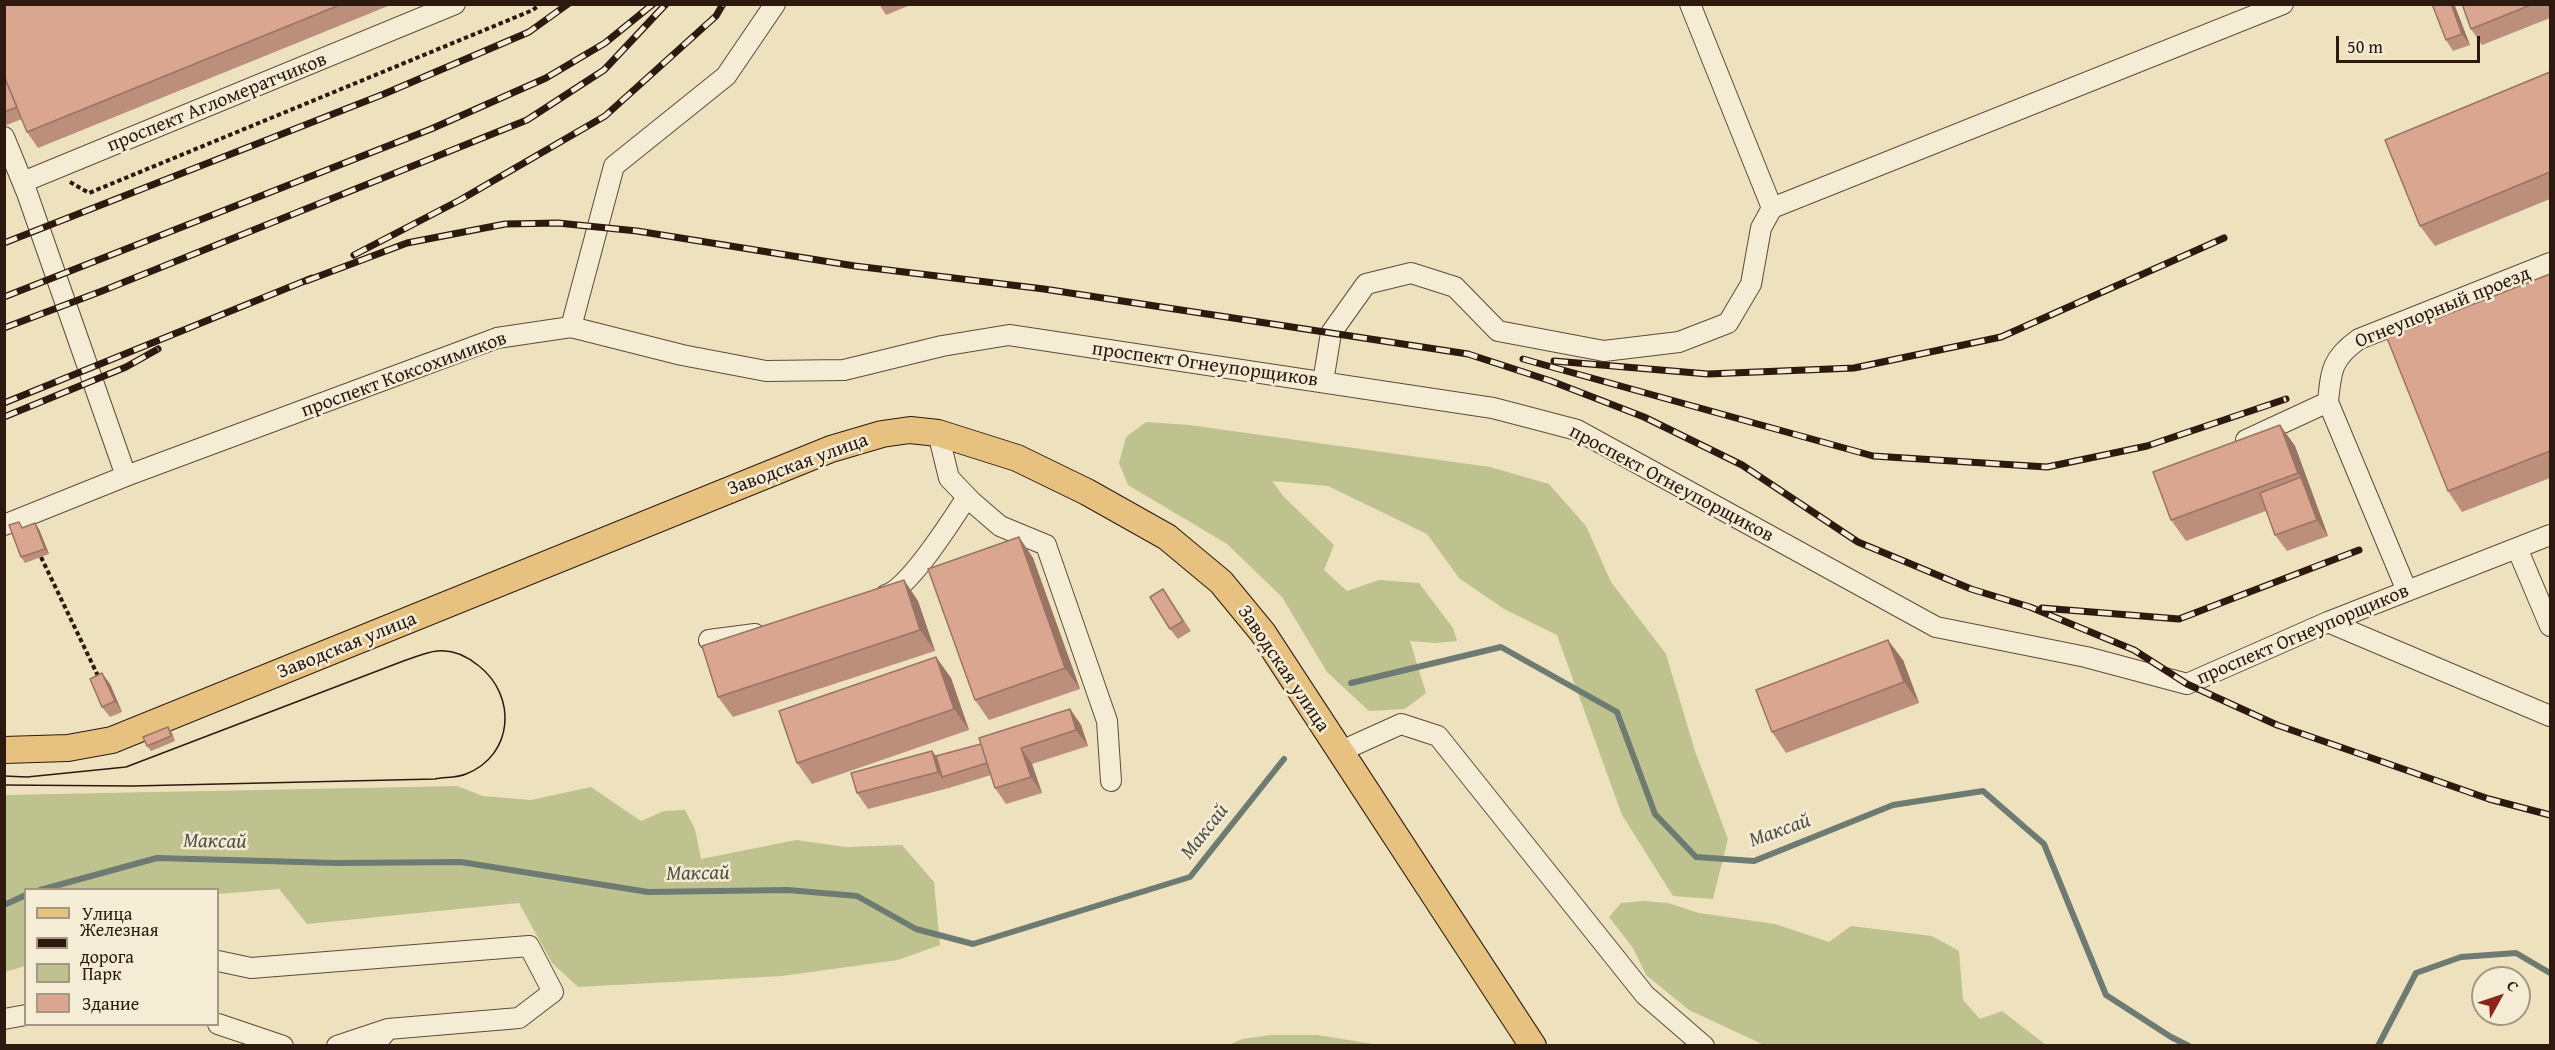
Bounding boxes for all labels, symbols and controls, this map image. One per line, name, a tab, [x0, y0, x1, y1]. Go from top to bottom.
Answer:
scale bar	[2339, 24, 2483, 62]
text: 50 m	[2347, 33, 2383, 60]
street label: проспект Агломератчиков	[104, 48, 330, 158]
street label: Огнеупорный проезд	[2352, 262, 2534, 354]
street label: проспект Коксохимиков	[298, 327, 510, 423]
street label: проспект Огнеупорщиков	[1090, 337, 1320, 393]
street label: проспект Огнеупорщиков	[1565, 420, 1777, 548]
street label: Заводская улица	[724, 428, 872, 502]
street label: проспект Огнеупорщиков	[2193, 579, 2413, 691]
street label: Заводская улица	[1232, 601, 1334, 737]
street label: Заводская улица	[274, 607, 420, 685]
water label: Максай	[1175, 799, 1235, 865]
water label: Максай	[1746, 808, 1814, 854]
water label: Максай	[183, 829, 247, 855]
water label: Максай	[666, 861, 730, 887]
legend	[24, 888, 219, 1026]
text: Улица	[82, 900, 132, 927]
text: Железная дорога	[80, 916, 159, 970]
text: Парк	[82, 960, 121, 987]
north arrow	[2471, 966, 2531, 1026]
text: С	[2501, 975, 2525, 997]
text: Здание	[82, 990, 139, 1017]

